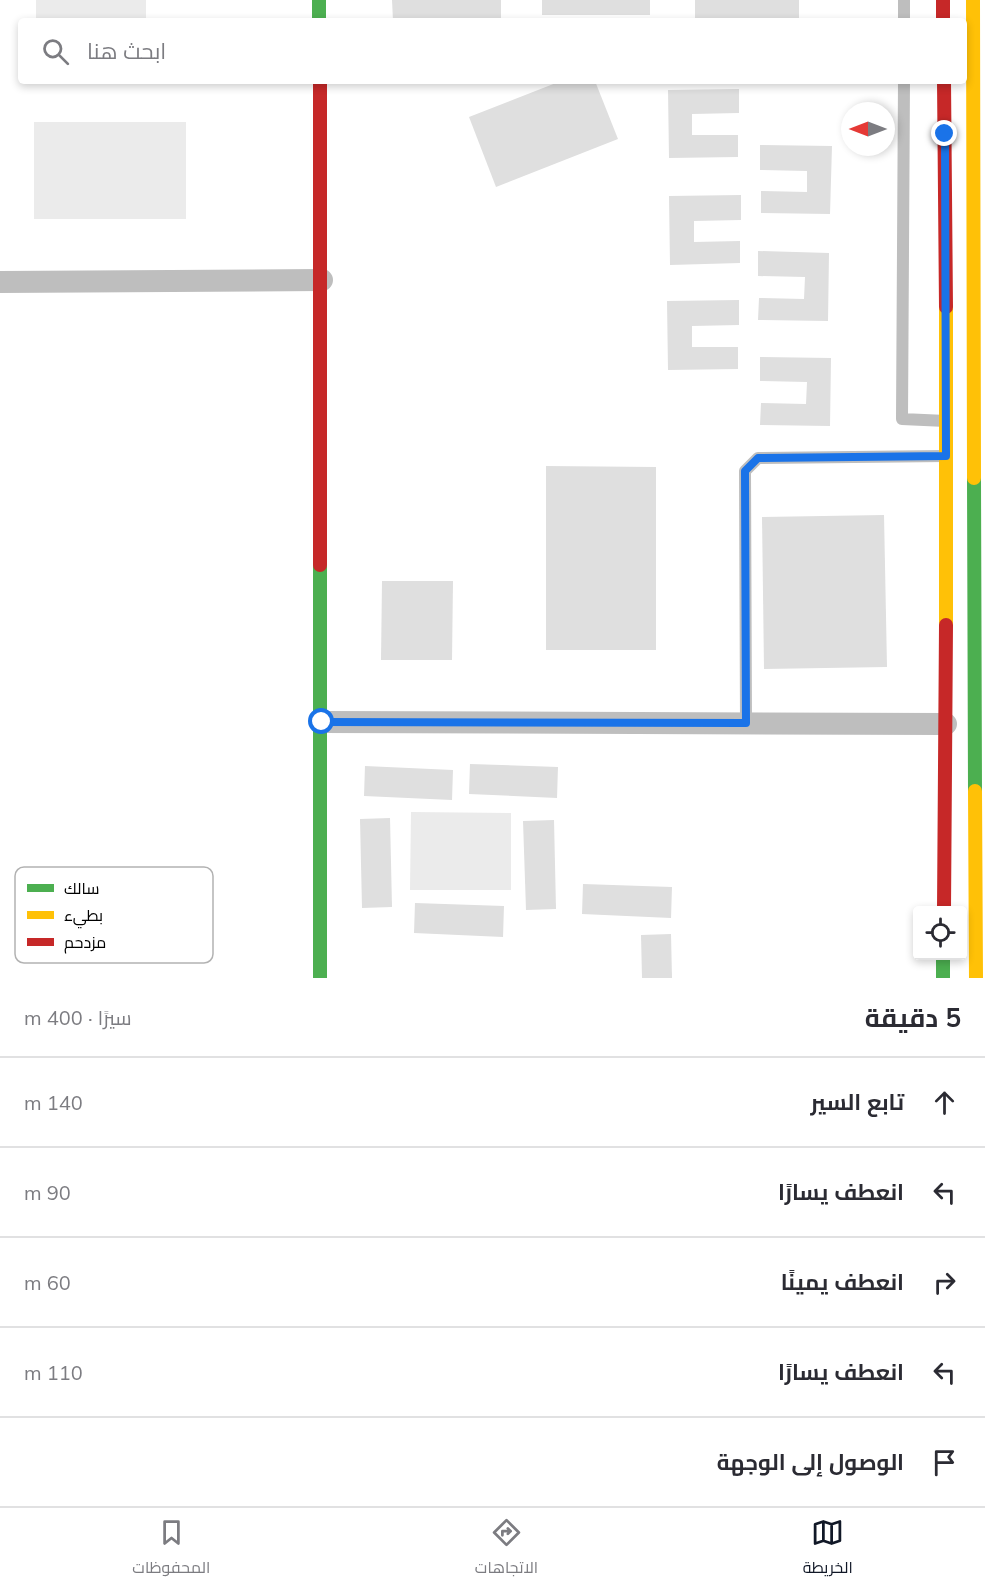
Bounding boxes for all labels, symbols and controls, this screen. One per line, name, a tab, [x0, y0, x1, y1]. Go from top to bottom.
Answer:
search box	[18, 18, 967, 84]
icon: search	[39, 35, 72, 68]
text: ابحث هنا	[87, 37, 166, 65]
north arrow	[841, 102, 895, 156]
route end	[931, 120, 957, 146]
route start	[308, 708, 334, 734]
legend	[15, 867, 213, 963]
text: سالك	[64, 878, 99, 898]
text: بطيء	[64, 905, 103, 929]
map controls	[913, 906, 967, 960]
button: locate	[913, 906, 967, 960]
text: مزدحم	[64, 932, 106, 954]
text: 5 دقيقة	[865, 1001, 961, 1034]
text: سيرًا · 400 m	[24, 1005, 132, 1030]
icon: ahead	[928, 1086, 961, 1119]
text: تابع السير	[810, 1088, 904, 1116]
text: 140 m	[24, 1090, 83, 1115]
icon: left	[928, 1176, 961, 1209]
text: انعطف يسارًا	[778, 1178, 904, 1206]
text: 90 m	[24, 1180, 71, 1205]
icon: right	[928, 1266, 961, 1299]
text: انعطف يمينًا	[781, 1268, 904, 1296]
text: 60 m	[24, 1270, 71, 1295]
icon: left	[928, 1356, 961, 1389]
text: انعطف يسارًا	[778, 1358, 904, 1386]
text: 110 m	[24, 1360, 83, 1385]
icon: arrive	[928, 1446, 961, 1479]
text: الوصول إلى الوجهة	[717, 1448, 904, 1476]
tab: المحفوظات	[132, 1516, 210, 1582]
tab: الاتجاهات	[475, 1516, 538, 1582]
tab: الخريطة	[803, 1516, 853, 1582]

